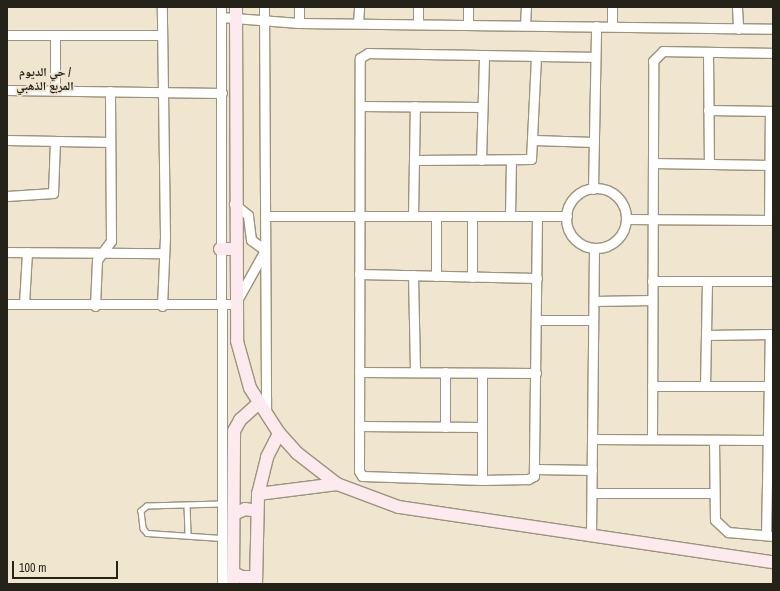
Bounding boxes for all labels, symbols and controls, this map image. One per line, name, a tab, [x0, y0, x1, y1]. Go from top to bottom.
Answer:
district label: حي الديوم / المربع الذهبي	[16, 66, 74, 94]
scale bar	[14, 553, 120, 579]
text: 100 m	[19, 560, 46, 576]

